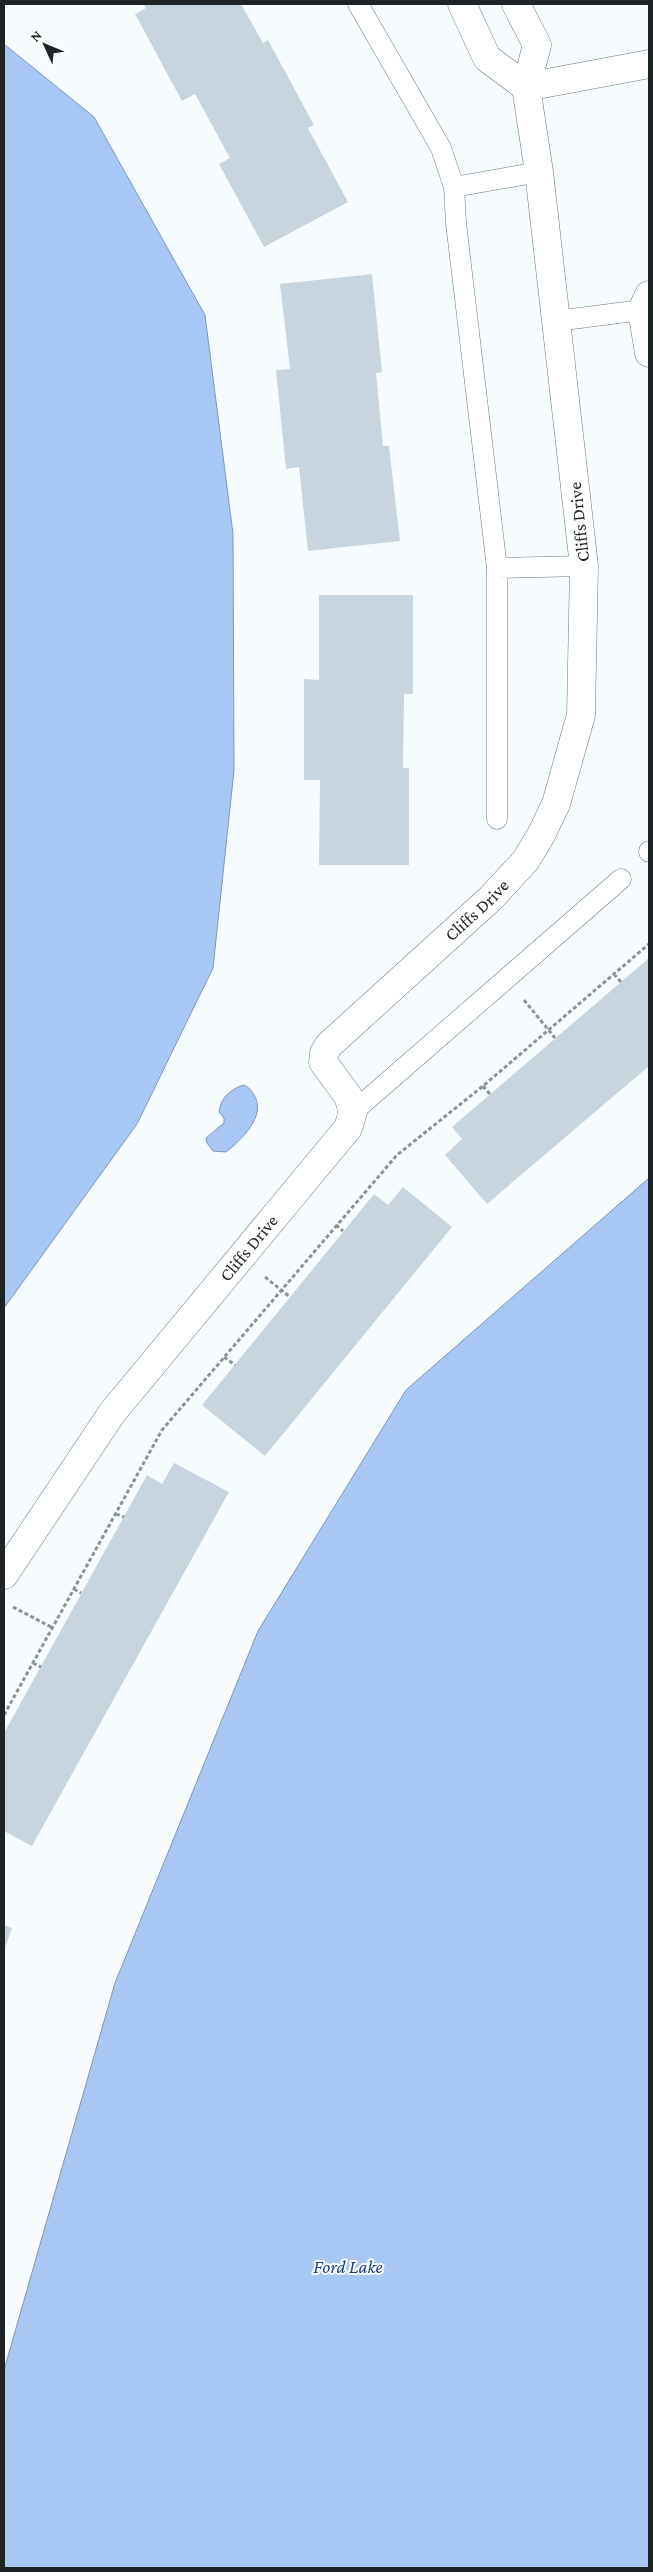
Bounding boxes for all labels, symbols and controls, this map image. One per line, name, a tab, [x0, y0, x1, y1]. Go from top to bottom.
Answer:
north arrow	[20, 20, 70, 70]
text: N	[27, 27, 45, 45]
street label: Cliffs Drive	[565, 481, 593, 563]
street label: Cliffs Drive	[441, 875, 513, 945]
street label: Cliffs Drive	[215, 1211, 282, 1285]
water label: Ford Lake	[313, 2256, 383, 2277]

